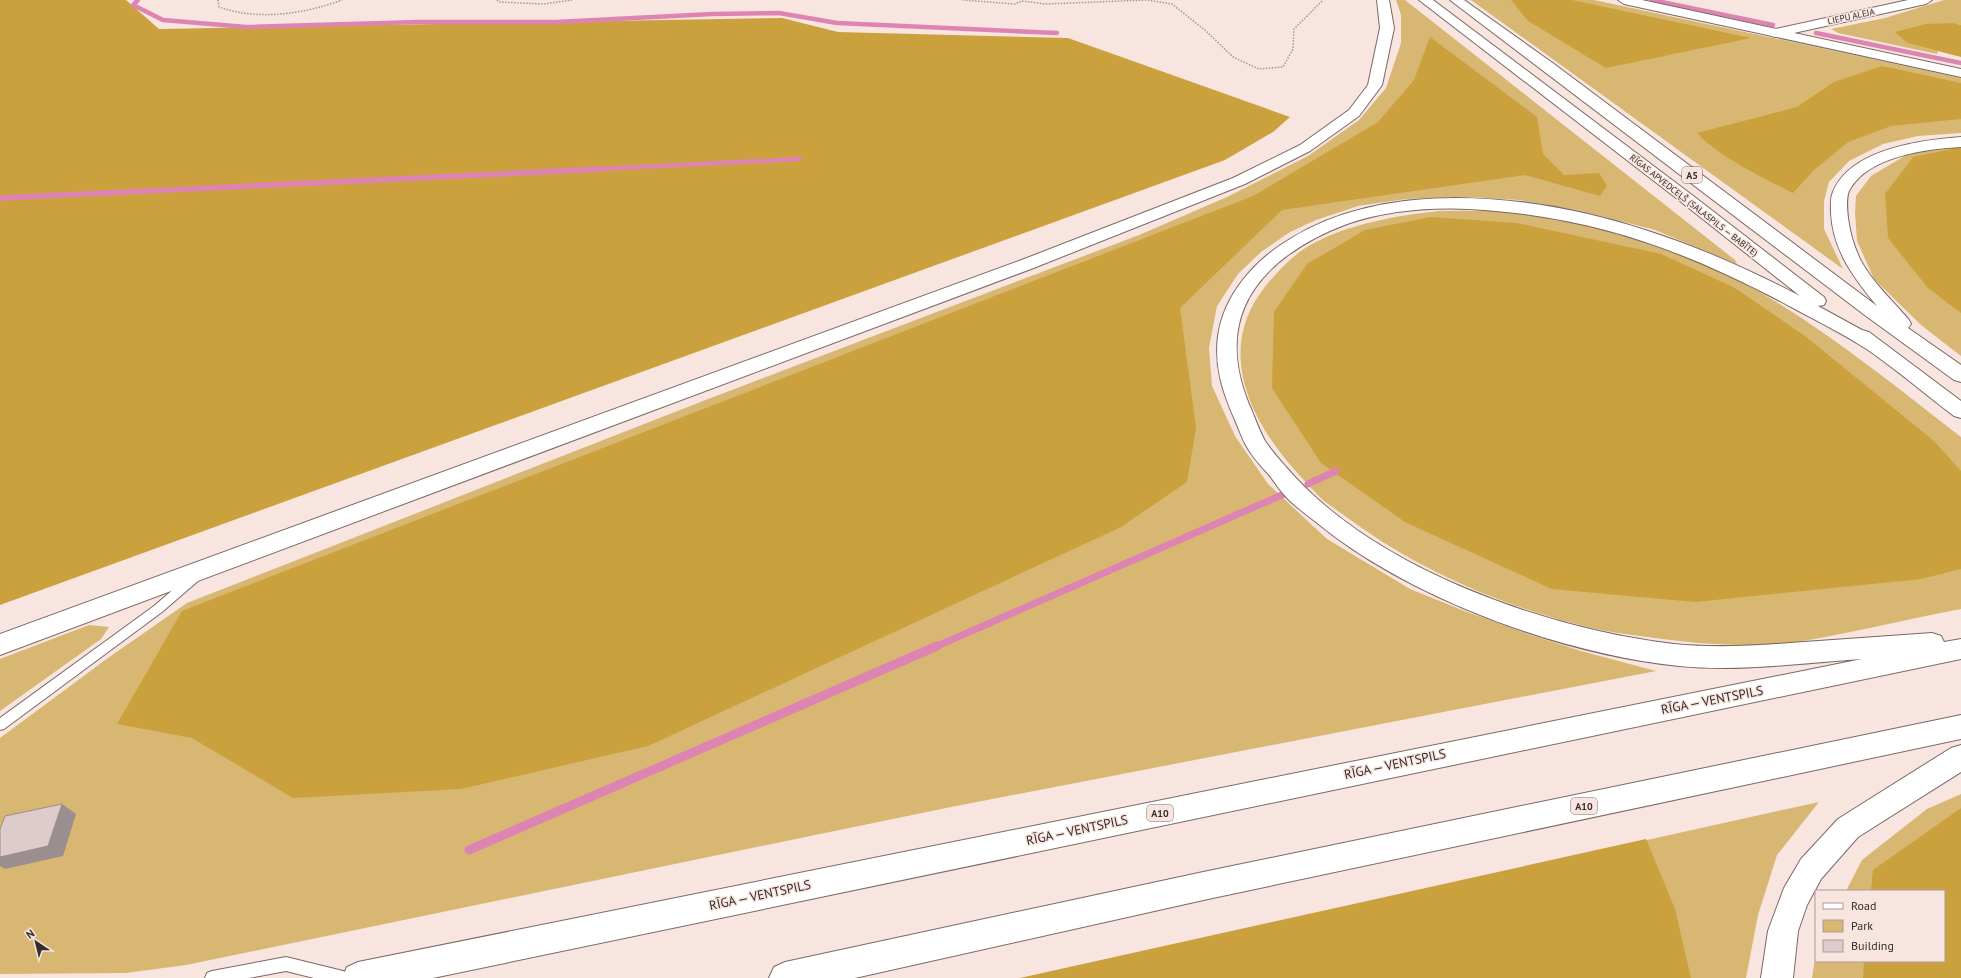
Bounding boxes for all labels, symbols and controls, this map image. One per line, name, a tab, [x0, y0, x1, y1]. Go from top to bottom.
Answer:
street label: LIEPU ALEJA	[1827, 6, 1876, 26]
street label: RĪGAS APVEDCEĻŠ (SALASPILS — BABĪTE)	[1627, 152, 1760, 259]
road number: A5	[1682, 167, 1702, 183]
street label: RĪGA — VENTSPILS	[1660, 682, 1765, 718]
street label: RĪGA — VENTSPILS	[1343, 745, 1448, 783]
road number: A10	[1571, 798, 1597, 814]
road number: A10	[1147, 805, 1173, 821]
street label: RĪGA — VENTSPILS	[1025, 811, 1130, 849]
street label: RĪGA — VENTSPILS	[708, 876, 813, 914]
legend	[1815, 890, 1945, 962]
text: Road	[1851, 898, 1876, 913]
text: Park	[1851, 918, 1873, 933]
north arrow	[16, 922, 56, 962]
text: N	[23, 926, 37, 942]
text: Building	[1851, 938, 1894, 953]

